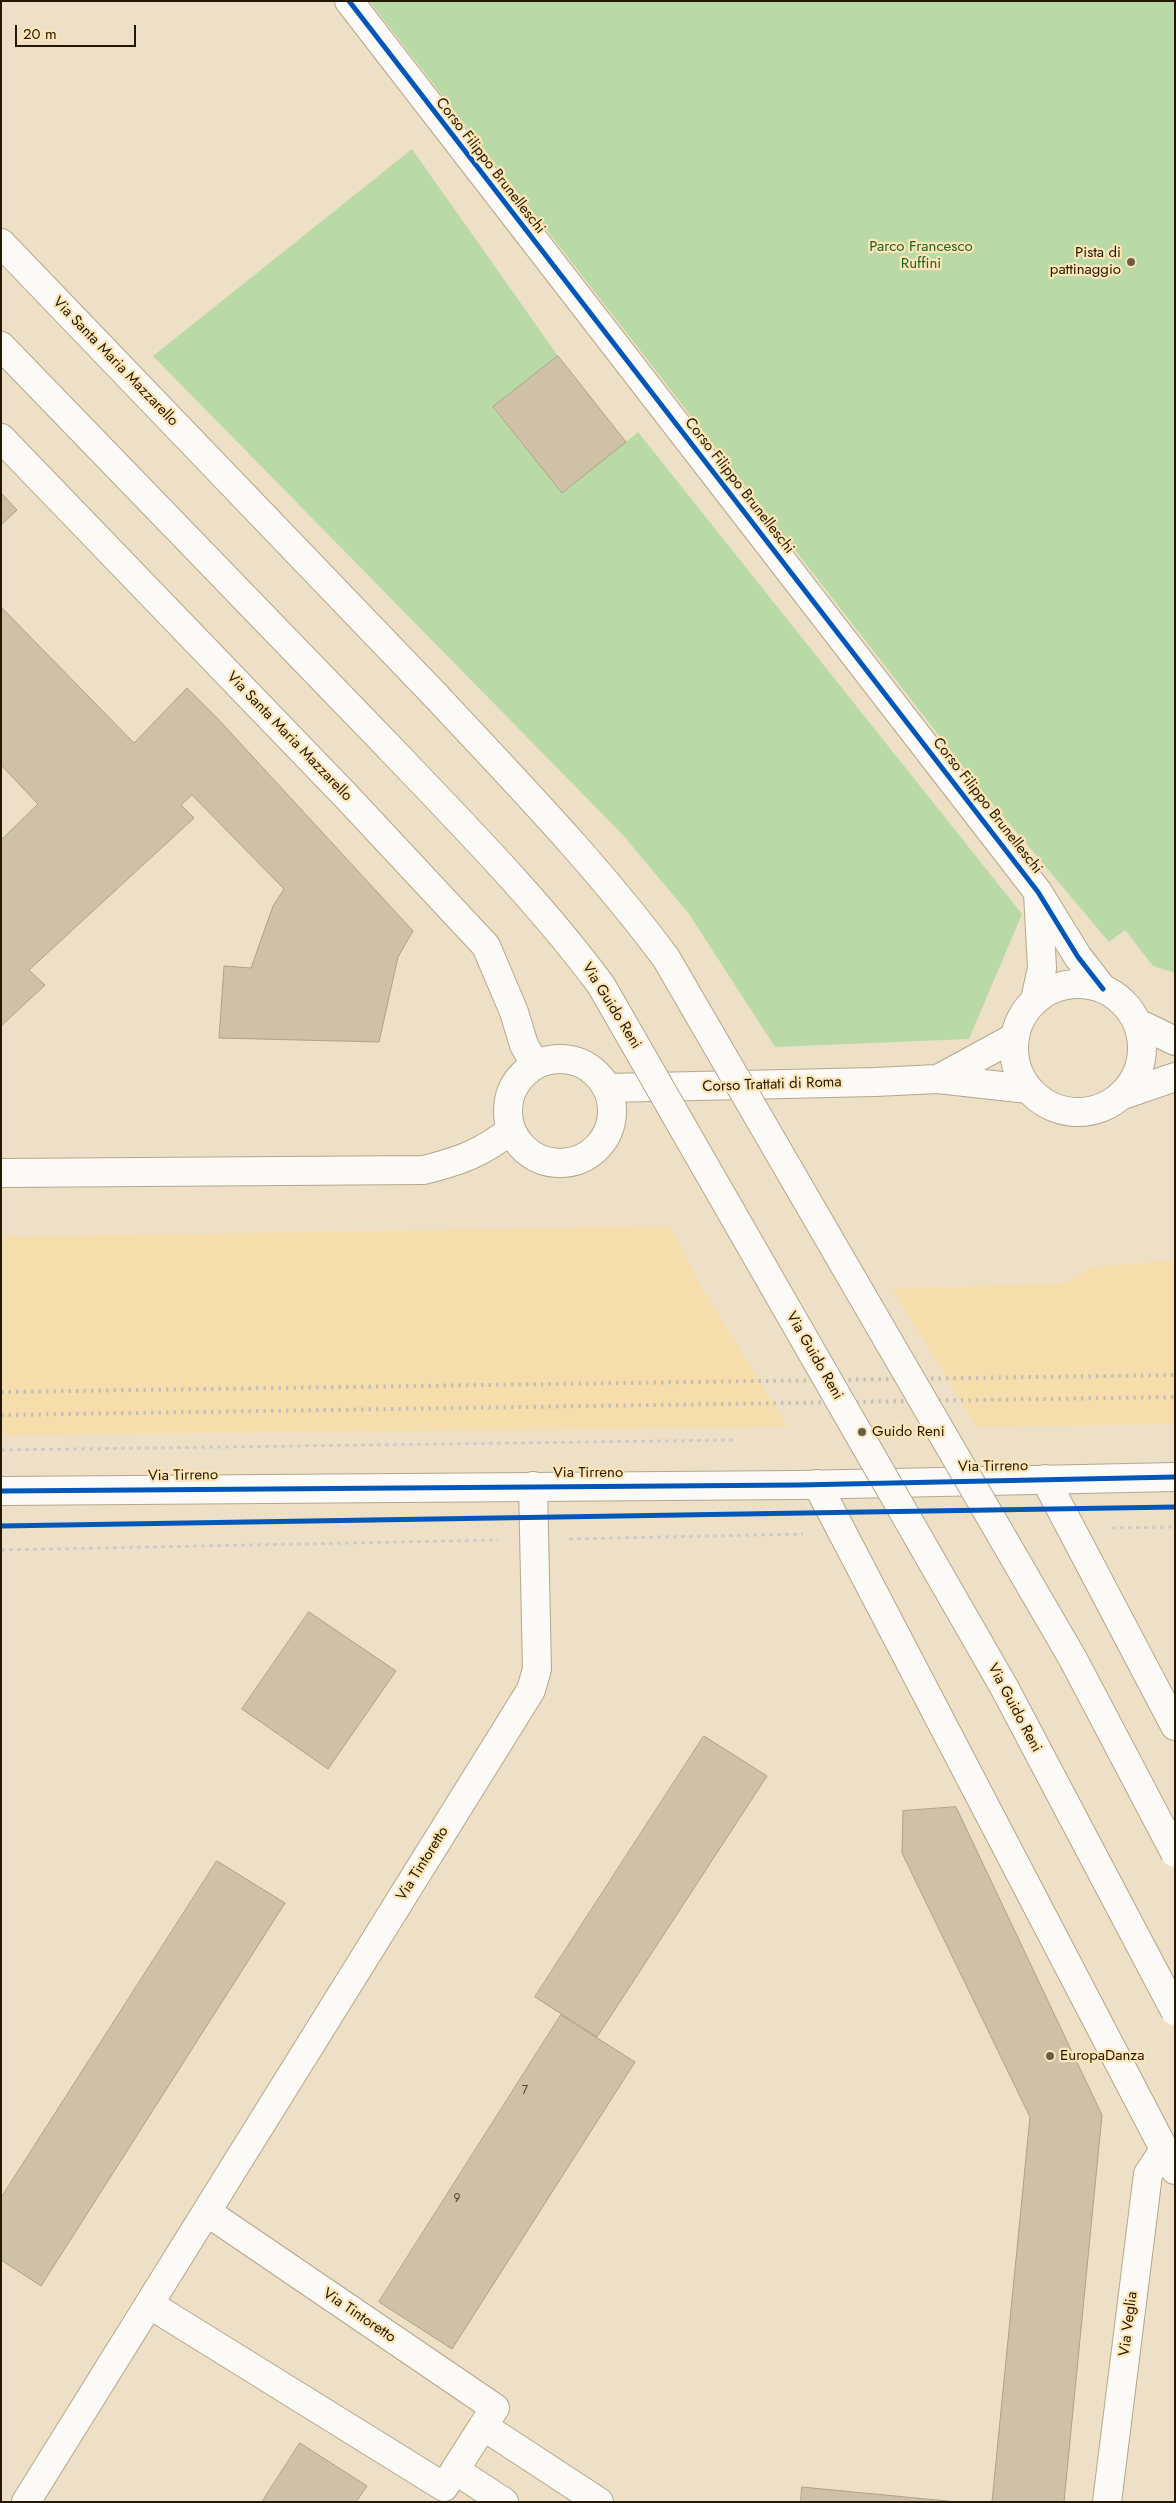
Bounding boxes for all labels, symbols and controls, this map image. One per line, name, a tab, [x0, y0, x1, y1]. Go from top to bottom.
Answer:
scale bar	[18, 15, 139, 47]
text: 20 m	[23, 23, 57, 45]
street label: Corso Filippo Brunelleschi	[431, 94, 549, 238]
park label: Parco Francesco Ruffini	[869, 238, 973, 273]
place label: Pista di pattinaggio	[1050, 244, 1121, 279]
marker: Pista di pattinaggio	[1125, 256, 1137, 268]
street label: Via Santa Maria Mazzarello	[48, 294, 182, 430]
street label: Corso Filippo Brunelleschi	[680, 414, 798, 558]
street label: Via Santa Maria Mazzarello	[222, 669, 356, 805]
street label: Corso Filippo Brunelleschi	[928, 734, 1046, 878]
street label: Via Guido Reni	[577, 960, 645, 1052]
street label: Corso Trattati di Roma	[702, 1074, 842, 1096]
street label: Via Guido Reni	[782, 1309, 846, 1403]
place label: Guido Reni	[872, 1423, 945, 1441]
marker: Guido Reni	[856, 1426, 868, 1438]
street label: Via Tirreno	[958, 1457, 1028, 1477]
street label: Via Tirreno	[553, 1464, 623, 1482]
street label: Via Tirreno	[148, 1466, 218, 1486]
street label: Via Guido Reni	[983, 1660, 1045, 1756]
street label: Via Tintoretto	[393, 1824, 453, 1904]
place label: EuropaDanza	[1060, 2047, 1144, 2065]
marker: EuropaDanza	[1044, 2050, 1056, 2062]
house number: 7	[522, 2084, 528, 2098]
house number: 9	[454, 2192, 460, 2206]
street label: Via Tintoretto	[319, 2285, 399, 2347]
street label: Via Veglia	[1116, 2291, 1142, 2357]

